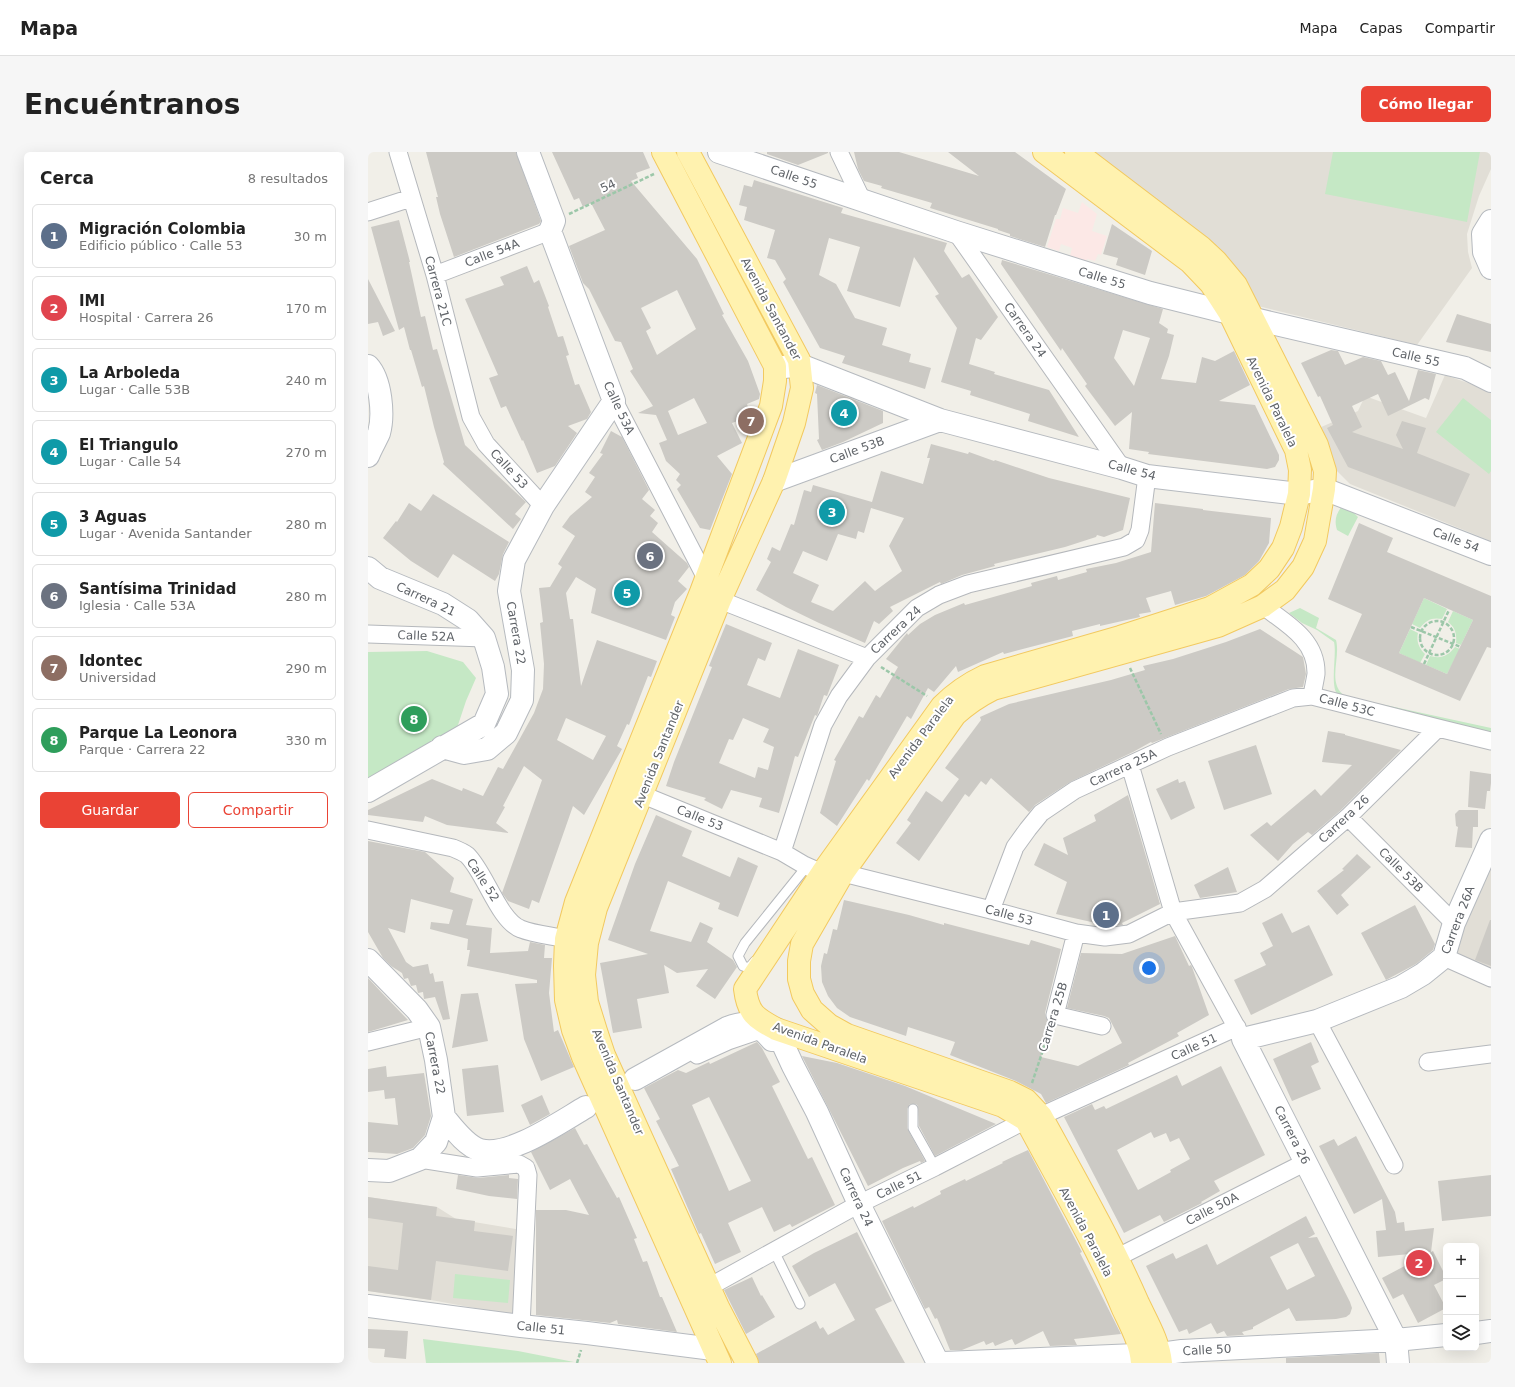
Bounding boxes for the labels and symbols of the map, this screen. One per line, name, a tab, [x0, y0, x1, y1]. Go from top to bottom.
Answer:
street label: Calle 55	[769, 162, 819, 192]
street label: 54	[598, 176, 618, 196]
street label: Calle 54A	[463, 236, 522, 270]
street label: Carrera 21C	[422, 254, 454, 328]
street label: Avenida Santander	[738, 255, 804, 363]
street label: Calle 55	[1077, 264, 1127, 292]
street label: Carrera 24	[1001, 300, 1049, 360]
street label: Calle 55	[1391, 345, 1441, 369]
street label: Avenida Paralela	[1244, 354, 1300, 450]
street label: Calle 53A	[601, 379, 638, 438]
pin: 4	[831, 398, 857, 428]
pin: 7	[738, 406, 764, 436]
street label: Calle 53B	[828, 434, 886, 466]
street label: Calle 53	[487, 446, 531, 492]
street label: Calle 54	[1107, 457, 1157, 483]
pin: 3	[819, 497, 845, 527]
street label: Calle 54	[1431, 525, 1481, 555]
pin: 6	[637, 541, 663, 571]
pin: 5	[614, 578, 640, 608]
street label: Carrera 21	[394, 579, 458, 619]
street label: Carrera 22	[504, 600, 528, 666]
street label: Carrera 24	[868, 603, 924, 657]
street label: Calle 52A	[397, 628, 456, 644]
street label: Calle 53C	[1318, 691, 1376, 719]
street label: Avenida Paralela	[885, 693, 957, 781]
street label: Avenida Santander	[631, 699, 687, 809]
pin: 8	[401, 704, 427, 734]
street label: Carrera 25A	[1087, 746, 1159, 790]
street label: Carrera 26	[1316, 792, 1372, 846]
street label: Calle 53	[675, 802, 725, 834]
street label: Calle 53B	[1376, 845, 1426, 895]
street label: Calle 52	[464, 856, 502, 904]
street label: Carrera 26A	[1439, 883, 1478, 956]
pin: 1	[1093, 900, 1119, 930]
street label: Calle 53	[984, 902, 1034, 928]
your location	[1139, 958, 1159, 978]
street label: Carrera 25B	[1036, 980, 1070, 1054]
street label: Avenida Paralela	[771, 1019, 869, 1067]
street label: Avenida Santander	[589, 1027, 647, 1137]
street label: Carrera 22	[422, 1030, 448, 1096]
street label: Calle 51	[1169, 1031, 1219, 1063]
street label: Carrera 26	[1271, 1103, 1313, 1167]
street label: Carrera 24	[836, 1165, 876, 1229]
street label: Calle 51	[874, 1168, 924, 1202]
street label: Avenida Paralela	[1056, 1185, 1116, 1279]
street label: Calle 50A	[1183, 1189, 1241, 1228]
pin: 2	[1406, 1248, 1432, 1278]
street label: Calle 51	[516, 1318, 566, 1338]
street label: Calle 50	[1182, 1342, 1232, 1358]

